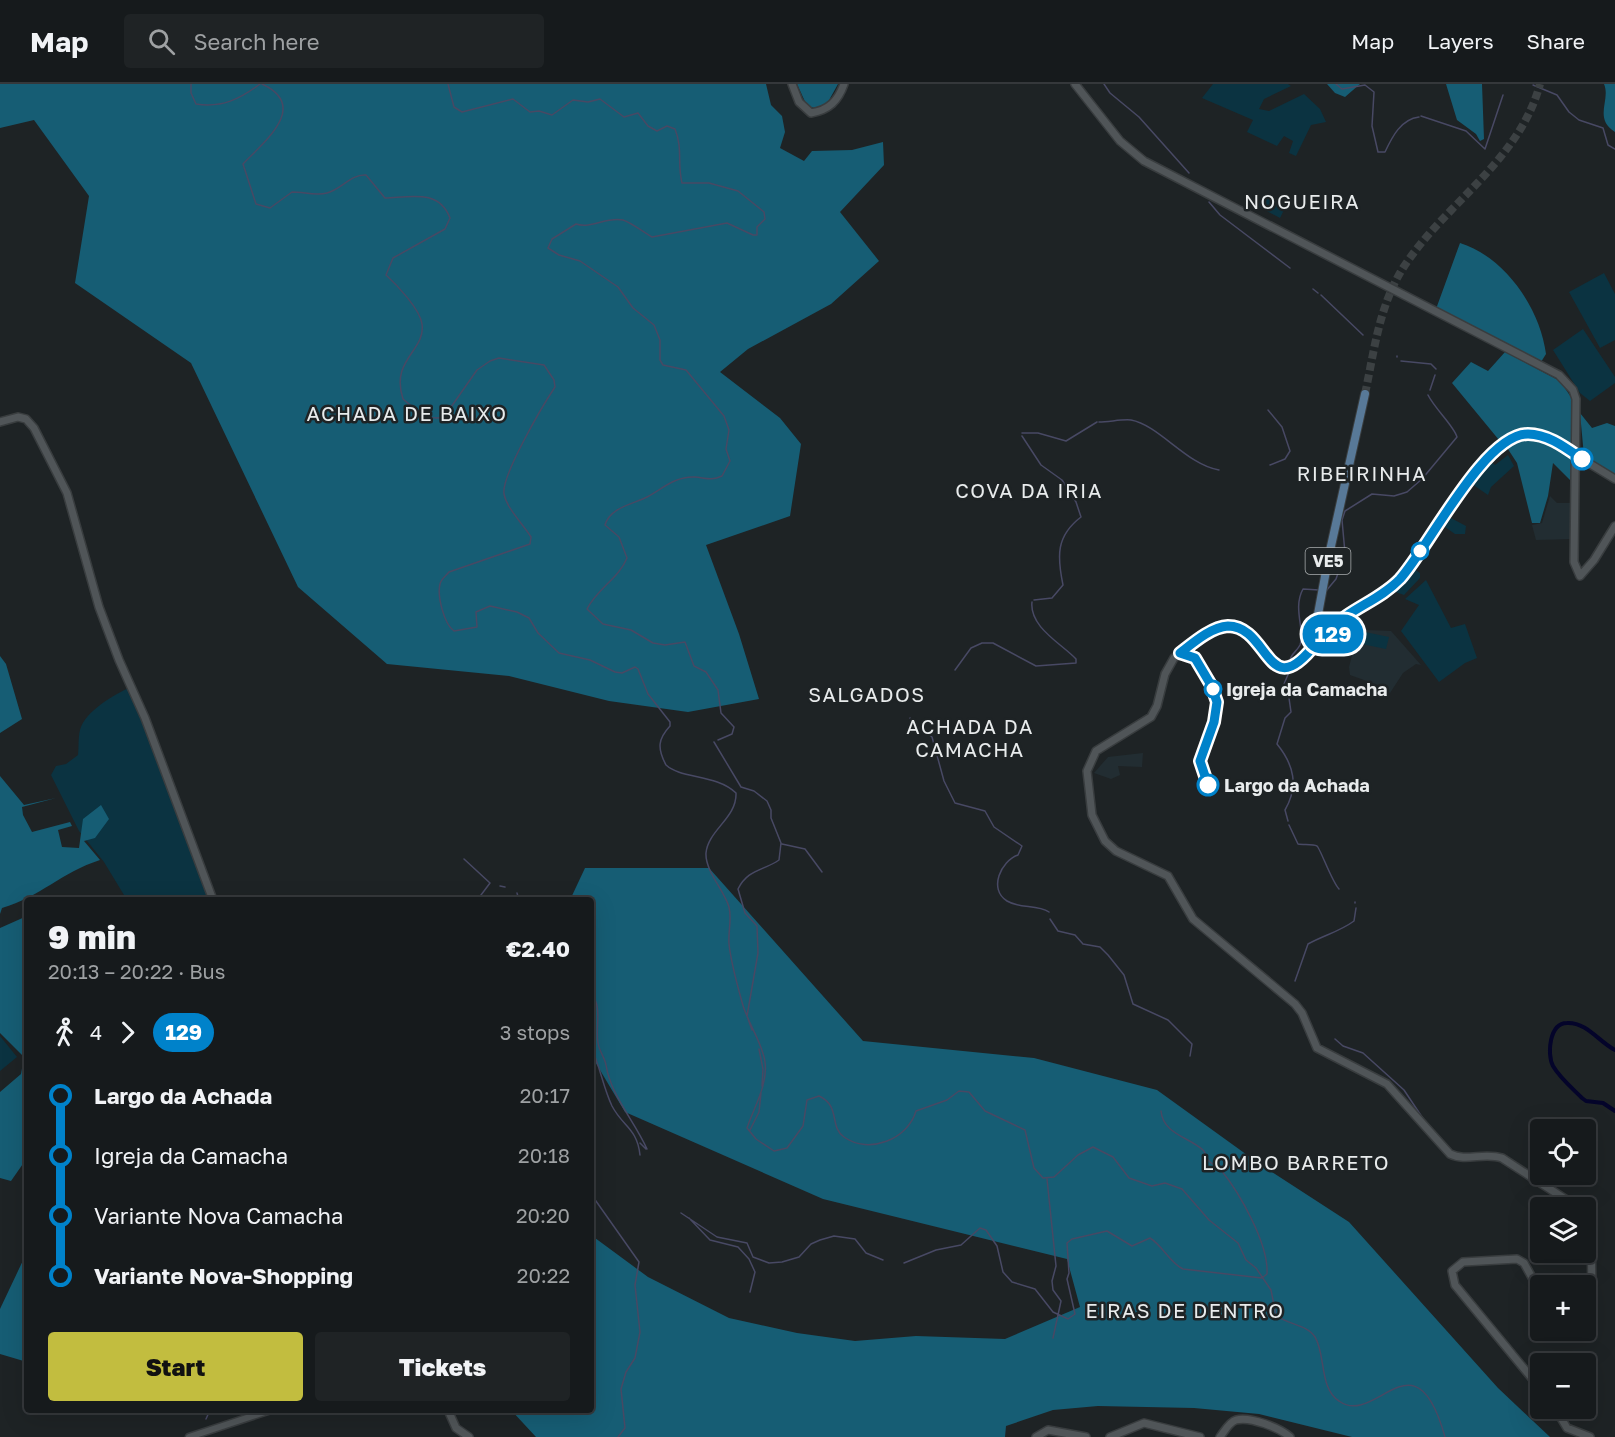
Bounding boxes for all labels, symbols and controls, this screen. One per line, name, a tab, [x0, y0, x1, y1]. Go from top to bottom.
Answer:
search box	[124, 14, 544, 68]
text: Map	[30, 25, 88, 58]
icon: search	[145, 25, 178, 58]
text: Search here	[193, 28, 319, 55]
text: Map	[1351, 28, 1394, 54]
text: Layers	[1427, 28, 1494, 54]
text: Share	[1527, 28, 1585, 54]
district label: NOGUEIRA	[1244, 189, 1360, 213]
district label: ACHADA DE BAIXO	[306, 401, 508, 425]
unlabelled marker	[1571, 448, 1593, 470]
district label: RIBEIRINHA	[1297, 461, 1427, 485]
district label: COVA DA IRIA	[955, 478, 1103, 502]
unlabelled marker	[1411, 542, 1429, 560]
road number: VE5	[1306, 548, 1350, 574]
line badge: 129	[1298, 614, 1368, 654]
text: 129	[1315, 621, 1351, 647]
place label: Igreja da Camacha	[1226, 678, 1388, 700]
marker: Igreja da Camacha	[1204, 680, 1222, 698]
district label: SALGADOS	[808, 682, 926, 706]
district label: ACHADA DA CAMACHA	[906, 714, 1034, 761]
marker: Largo da Achada	[1197, 774, 1219, 796]
place label: Largo da Achada	[1224, 774, 1370, 796]
text: 9 min	[48, 917, 136, 956]
text: €2.40	[506, 935, 570, 962]
text: 20:13 – 20:22 · Bus	[48, 959, 225, 983]
icon: walk	[48, 1016, 81, 1049]
icon: forward	[111, 1016, 144, 1049]
text: 129	[165, 1019, 202, 1045]
text: 4	[90, 1020, 102, 1044]
text: 3 stops	[500, 1020, 570, 1044]
text: Largo da Achada	[94, 1082, 272, 1109]
text: 20:17	[520, 1083, 570, 1107]
map controls	[1530, 1119, 1596, 1419]
button: locate	[1530, 1119, 1596, 1185]
text: Igreja da Camacha	[94, 1142, 288, 1169]
text: 20:18	[518, 1143, 570, 1167]
district label: LOMBO BARRETO	[1202, 1150, 1390, 1174]
button: layers	[1530, 1197, 1596, 1263]
text: Variante Nova Camacha	[94, 1202, 343, 1229]
text: 20:20	[516, 1203, 570, 1227]
text: Variante Nova-Shopping	[94, 1262, 353, 1289]
text: 20:22	[517, 1263, 570, 1287]
button: +	[1530, 1275, 1596, 1341]
district label: EIRAS DE DENTRO	[1086, 1298, 1284, 1322]
button: Start	[48, 1332, 303, 1401]
button: Tickets	[315, 1332, 570, 1401]
button: −	[1530, 1353, 1596, 1419]

